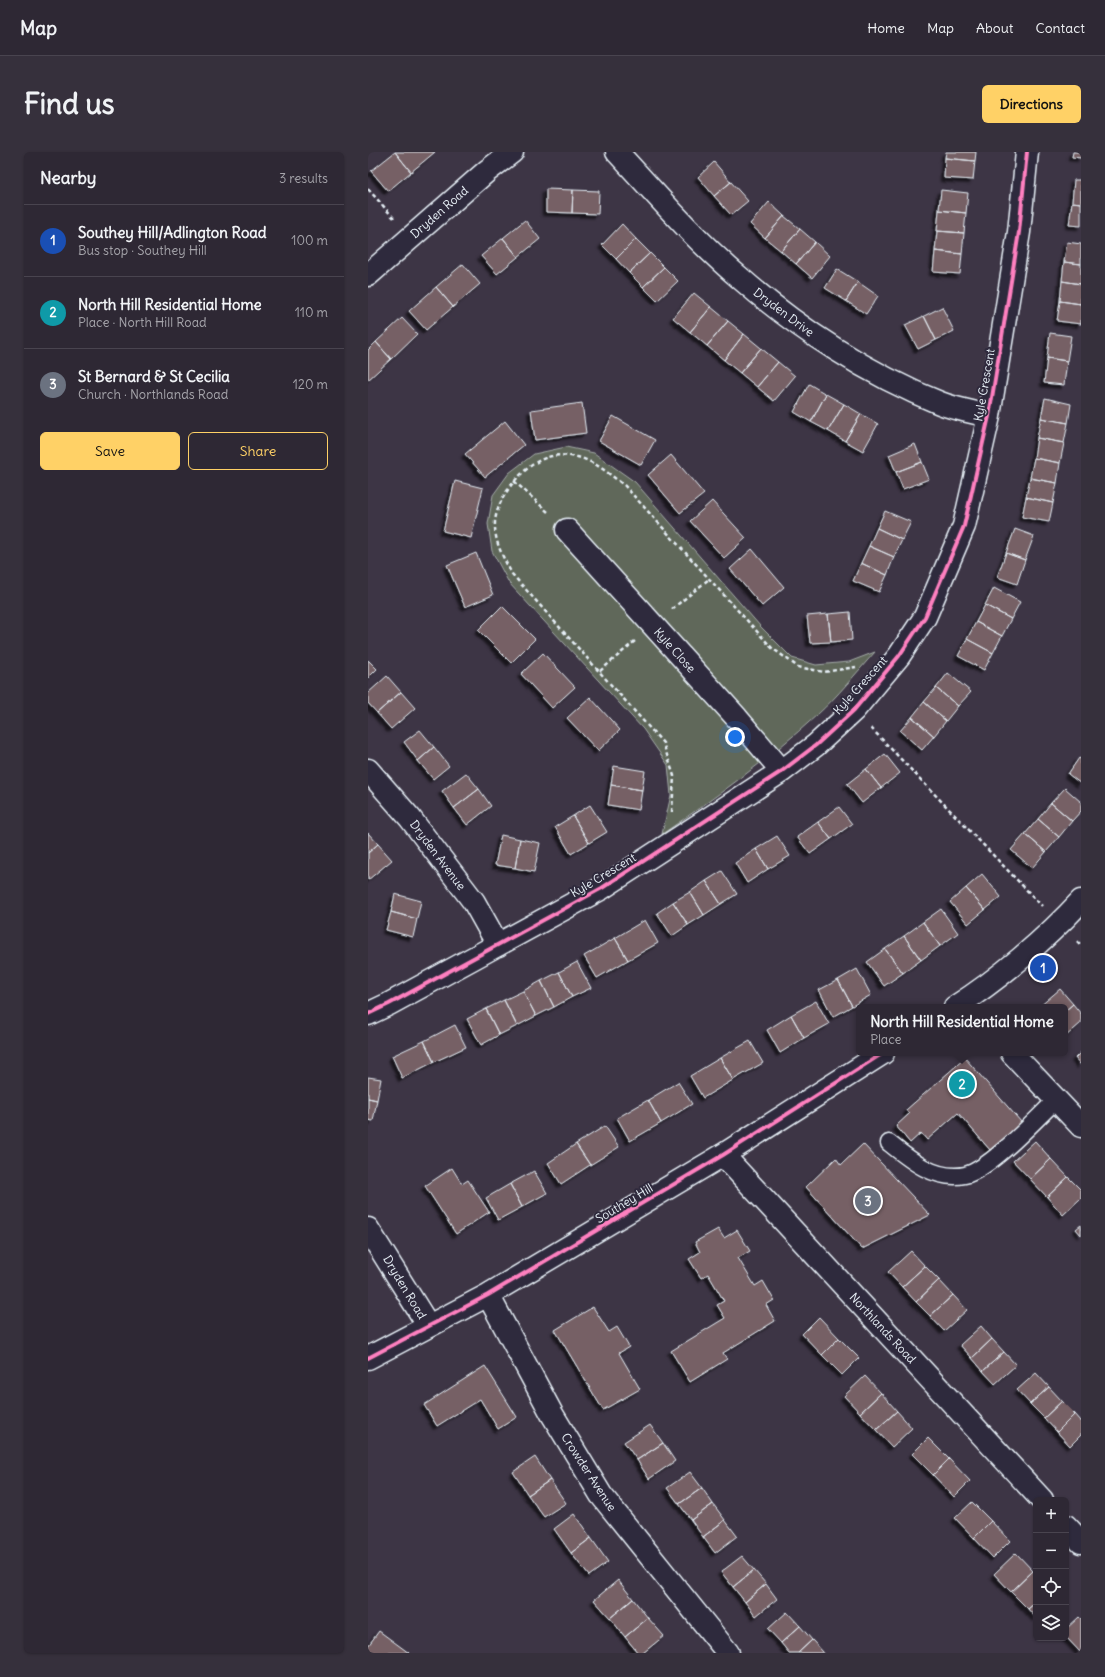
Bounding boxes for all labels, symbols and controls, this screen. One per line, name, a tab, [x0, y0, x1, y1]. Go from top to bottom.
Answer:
text: Map	[20, 16, 57, 40]
text: Home	[867, 19, 905, 37]
text: Map	[927, 19, 954, 37]
text: About	[976, 19, 1014, 37]
text: Contact	[1036, 19, 1085, 37]
button: Directions	[982, 85, 1081, 123]
text: Find us	[24, 86, 115, 122]
text: Nearby	[40, 167, 96, 189]
text: 3 results	[279, 170, 328, 187]
street label: Dryden Road	[407, 183, 471, 241]
text: Southey Hill/Adlington Road	[78, 223, 267, 242]
text: 1	[50, 232, 56, 249]
text: 100 m	[291, 232, 328, 249]
text: Bus stop · Southey Hill	[78, 242, 207, 259]
street label: Dryden Drive	[751, 284, 817, 340]
text: North Hill Residential Home	[78, 295, 262, 314]
text: 2	[49, 304, 57, 321]
text: 110 m	[295, 304, 328, 321]
text: Place · North Hill Road	[78, 314, 207, 331]
street label: Kyle Crescent	[970, 347, 998, 423]
text: St Bernard & St Cecilia	[78, 367, 230, 386]
text: 3	[49, 376, 57, 393]
text: 120 m	[293, 376, 328, 393]
text: Church · Northlands Road	[78, 386, 228, 403]
button: Save	[40, 432, 180, 470]
button: Share	[188, 432, 328, 470]
street label: Kyle Close	[651, 624, 699, 676]
street label: Kyle Crescent	[830, 653, 890, 717]
your location	[725, 727, 745, 747]
street label: Dryden Avenue	[407, 817, 469, 893]
street label: Kyle Crescent	[568, 850, 638, 900]
pin: 1	[1030, 953, 1056, 983]
popup	[856, 1004, 1068, 1056]
text: North Hill Residential Home	[870, 1012, 1054, 1031]
text: Place	[870, 1031, 902, 1048]
pin: 2	[949, 1069, 975, 1099]
street label: Southey Hill	[593, 1180, 655, 1226]
pin: 3	[855, 1186, 881, 1216]
street label: Dryden Road	[380, 1252, 430, 1322]
street label: Northlands Road	[847, 1290, 919, 1366]
street label: Crowder Avenue	[558, 1430, 620, 1514]
map controls	[1033, 1497, 1069, 1641]
button: +	[1033, 1497, 1069, 1533]
button: −	[1033, 1533, 1069, 1569]
button: locate	[1033, 1569, 1069, 1605]
button: layers	[1033, 1605, 1069, 1641]

